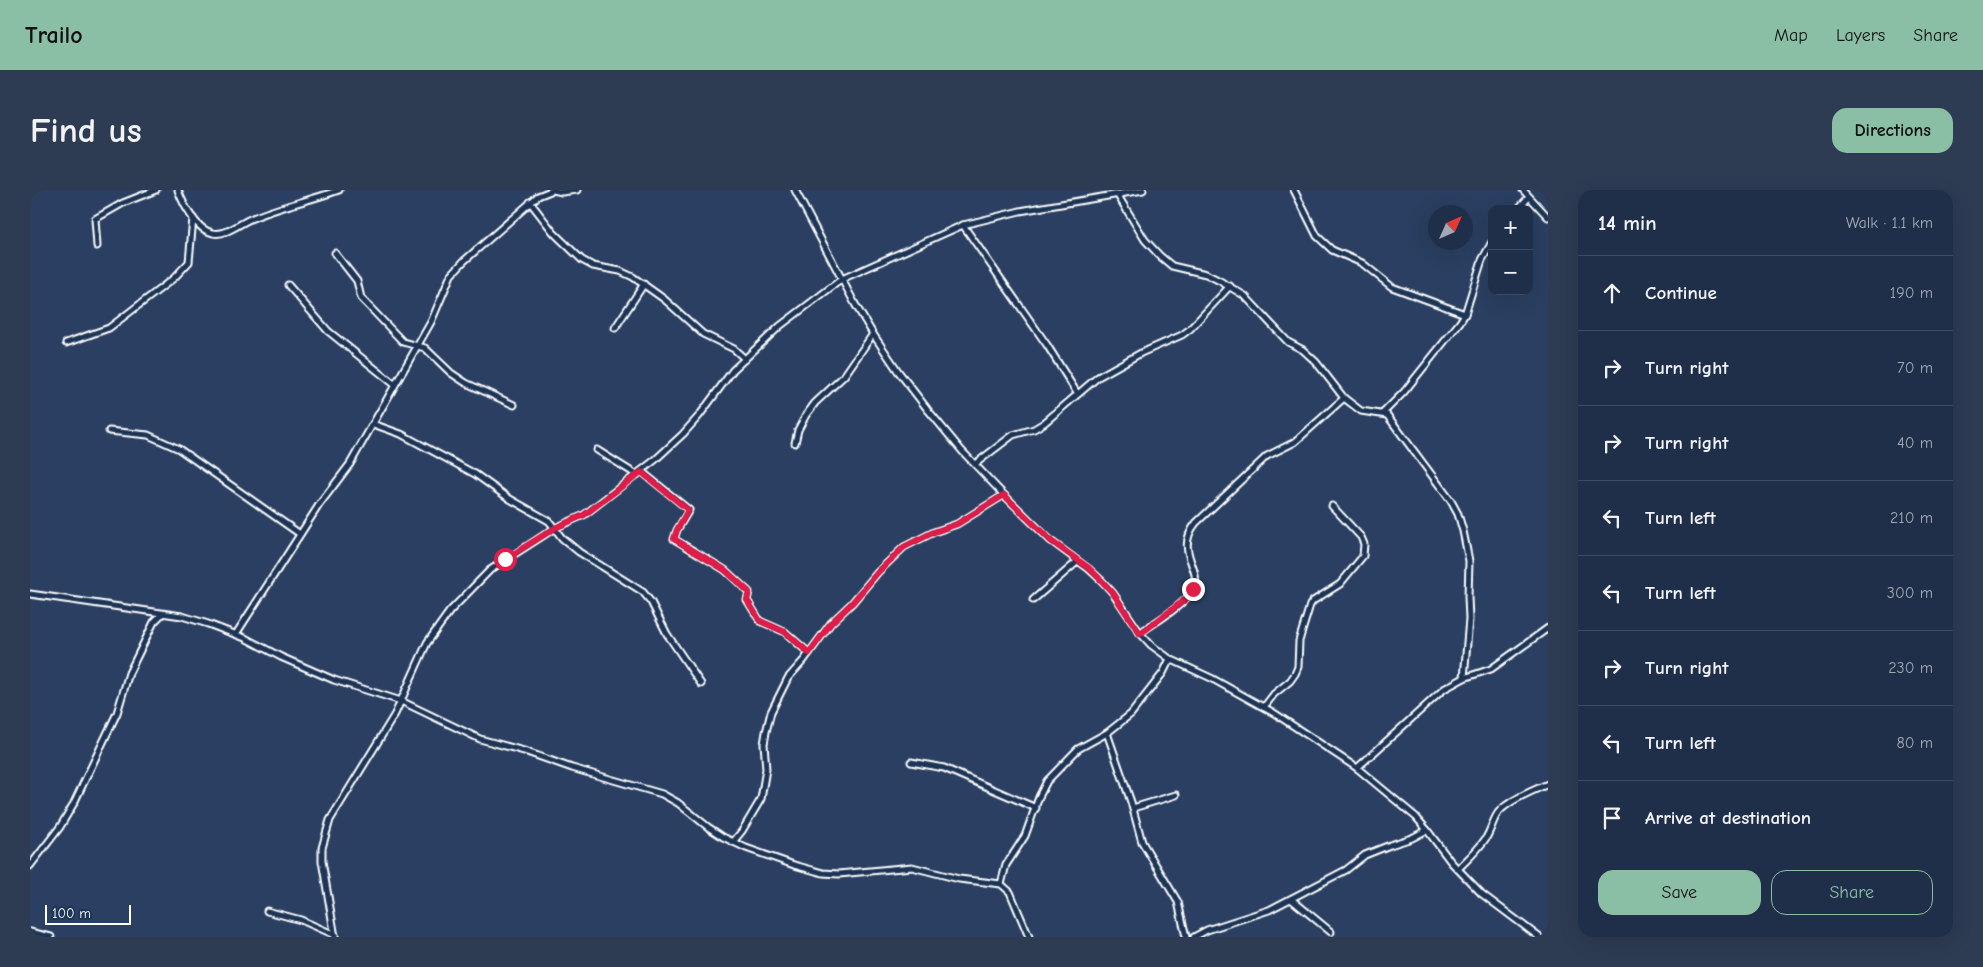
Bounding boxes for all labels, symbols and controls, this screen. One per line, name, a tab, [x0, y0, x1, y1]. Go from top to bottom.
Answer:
text: Trailo	[25, 21, 83, 49]
text: Map	[1774, 25, 1808, 46]
text: Layers	[1836, 25, 1885, 46]
text: Share	[1913, 25, 1958, 46]
button: Directions	[1832, 108, 1953, 153]
text: Find us	[30, 110, 142, 151]
north arrow	[1428, 205, 1473, 250]
map controls	[1488, 205, 1533, 295]
button: +	[1488, 205, 1533, 250]
text: 14 min	[1598, 211, 1657, 235]
text: Walk · 1.1 km	[1846, 214, 1933, 232]
button: −	[1488, 250, 1533, 295]
icon: ahead	[1598, 279, 1626, 307]
text: Continue	[1645, 282, 1717, 304]
text: 190 m	[1890, 284, 1933, 302]
icon: right	[1598, 354, 1626, 382]
text: Turn right	[1645, 357, 1729, 379]
text: 70 m	[1897, 359, 1933, 377]
icon: right	[1598, 429, 1626, 457]
text: Turn right	[1645, 432, 1729, 454]
text: 40 m	[1897, 434, 1933, 452]
icon: left	[1598, 504, 1626, 532]
text: Turn left	[1645, 507, 1716, 529]
text: 210 m	[1890, 509, 1933, 527]
route start	[494, 548, 517, 571]
route end	[1182, 578, 1205, 601]
icon: left	[1598, 579, 1626, 607]
text: Turn left	[1645, 582, 1716, 604]
text: 300 m	[1887, 584, 1933, 602]
icon: right	[1598, 654, 1626, 682]
text: Turn right	[1645, 657, 1729, 679]
text: 230 m	[1888, 659, 1933, 677]
icon: left	[1598, 729, 1626, 757]
text: Turn left	[1645, 732, 1716, 754]
text: 80 m	[1896, 734, 1933, 752]
icon: arrive	[1598, 804, 1626, 832]
text: Arrive at destination	[1645, 807, 1811, 829]
button: Save	[1598, 870, 1761, 915]
button: Share	[1771, 870, 1933, 915]
scale bar	[45, 902, 131, 925]
text: 100 m	[52, 905, 91, 922]

